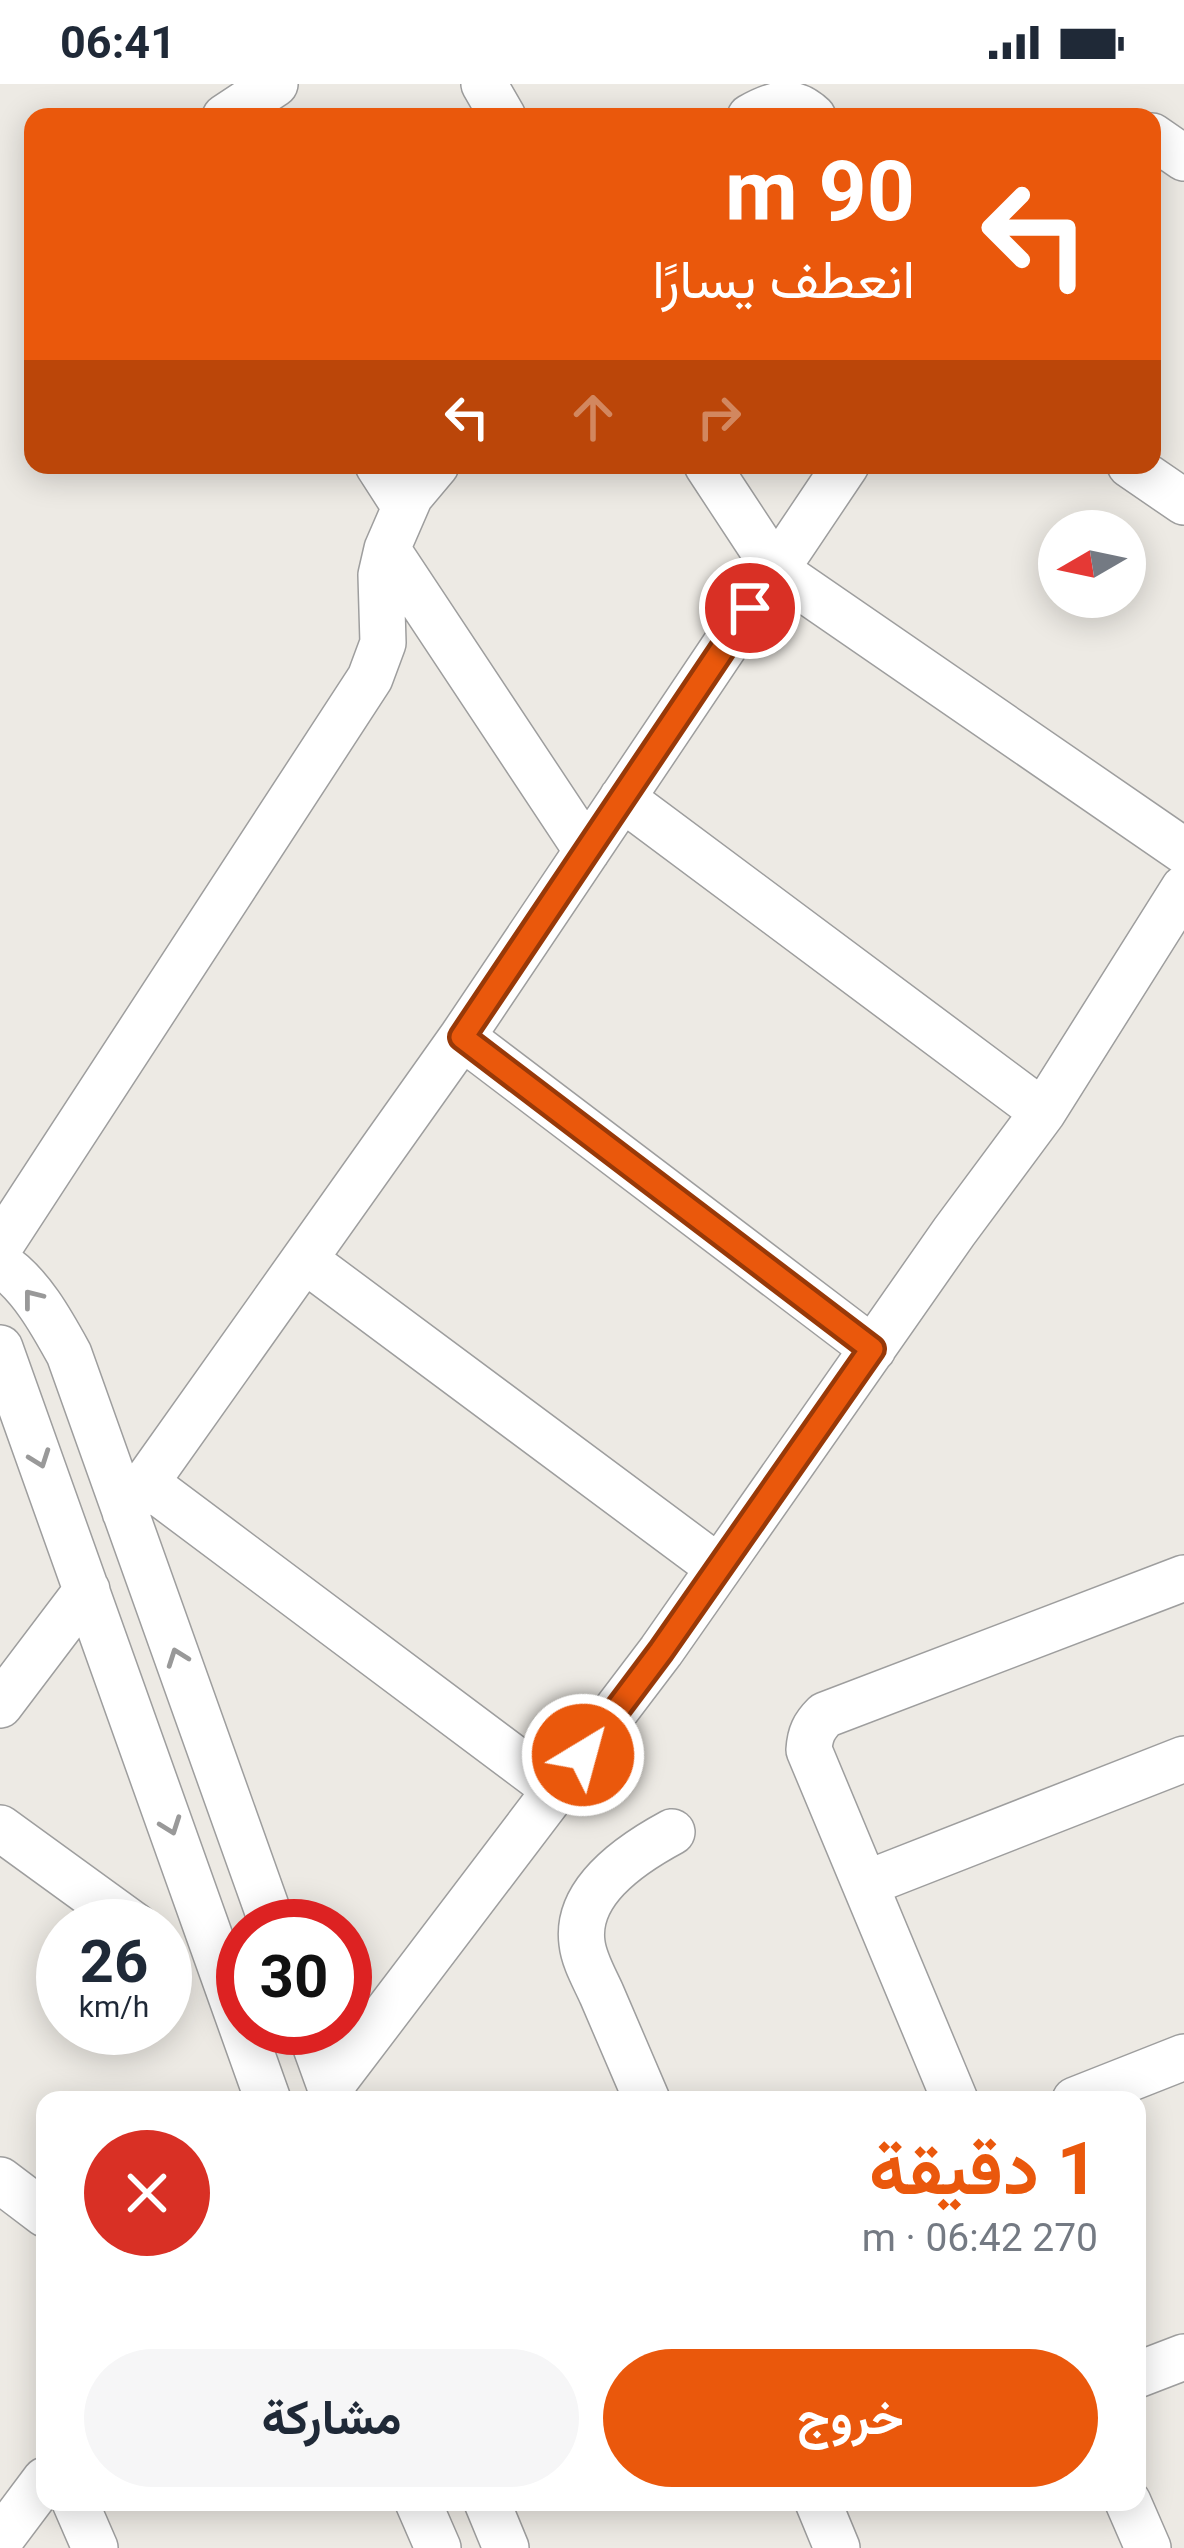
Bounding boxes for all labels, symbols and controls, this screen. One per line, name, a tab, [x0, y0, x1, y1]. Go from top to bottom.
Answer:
text: 06:41	[60, 16, 176, 69]
text: 90 m	[725, 142, 915, 241]
icon: left	[957, 156, 1113, 312]
text: انعطف يسارًا	[652, 248, 915, 311]
icon: left	[434, 384, 500, 450]
icon: ahead	[560, 384, 626, 450]
icon: right	[686, 384, 752, 450]
north arrow	[1038, 510, 1146, 618]
map controls	[1038, 510, 1146, 618]
pin	[699, 557, 801, 659]
icon: arrive	[717, 575, 783, 641]
one-way arrow	[25, 1289, 46, 1311]
one-way arrow	[26, 1447, 50, 1468]
one-way arrow	[167, 1648, 191, 1669]
position arrow	[520, 1692, 646, 1818]
one-way arrow	[157, 1814, 181, 1835]
speed limit sign: 30	[216, 1899, 372, 2055]
text: 26	[80, 1926, 148, 1997]
text: km/h	[79, 1989, 149, 2024]
text: 1 دقيقة	[869, 2127, 1098, 2212]
button: close	[84, 2130, 210, 2256]
text: 270 m · 06:42	[862, 2215, 1098, 2261]
button: مشاركة	[84, 2349, 579, 2487]
button: خروج	[603, 2349, 1098, 2487]

